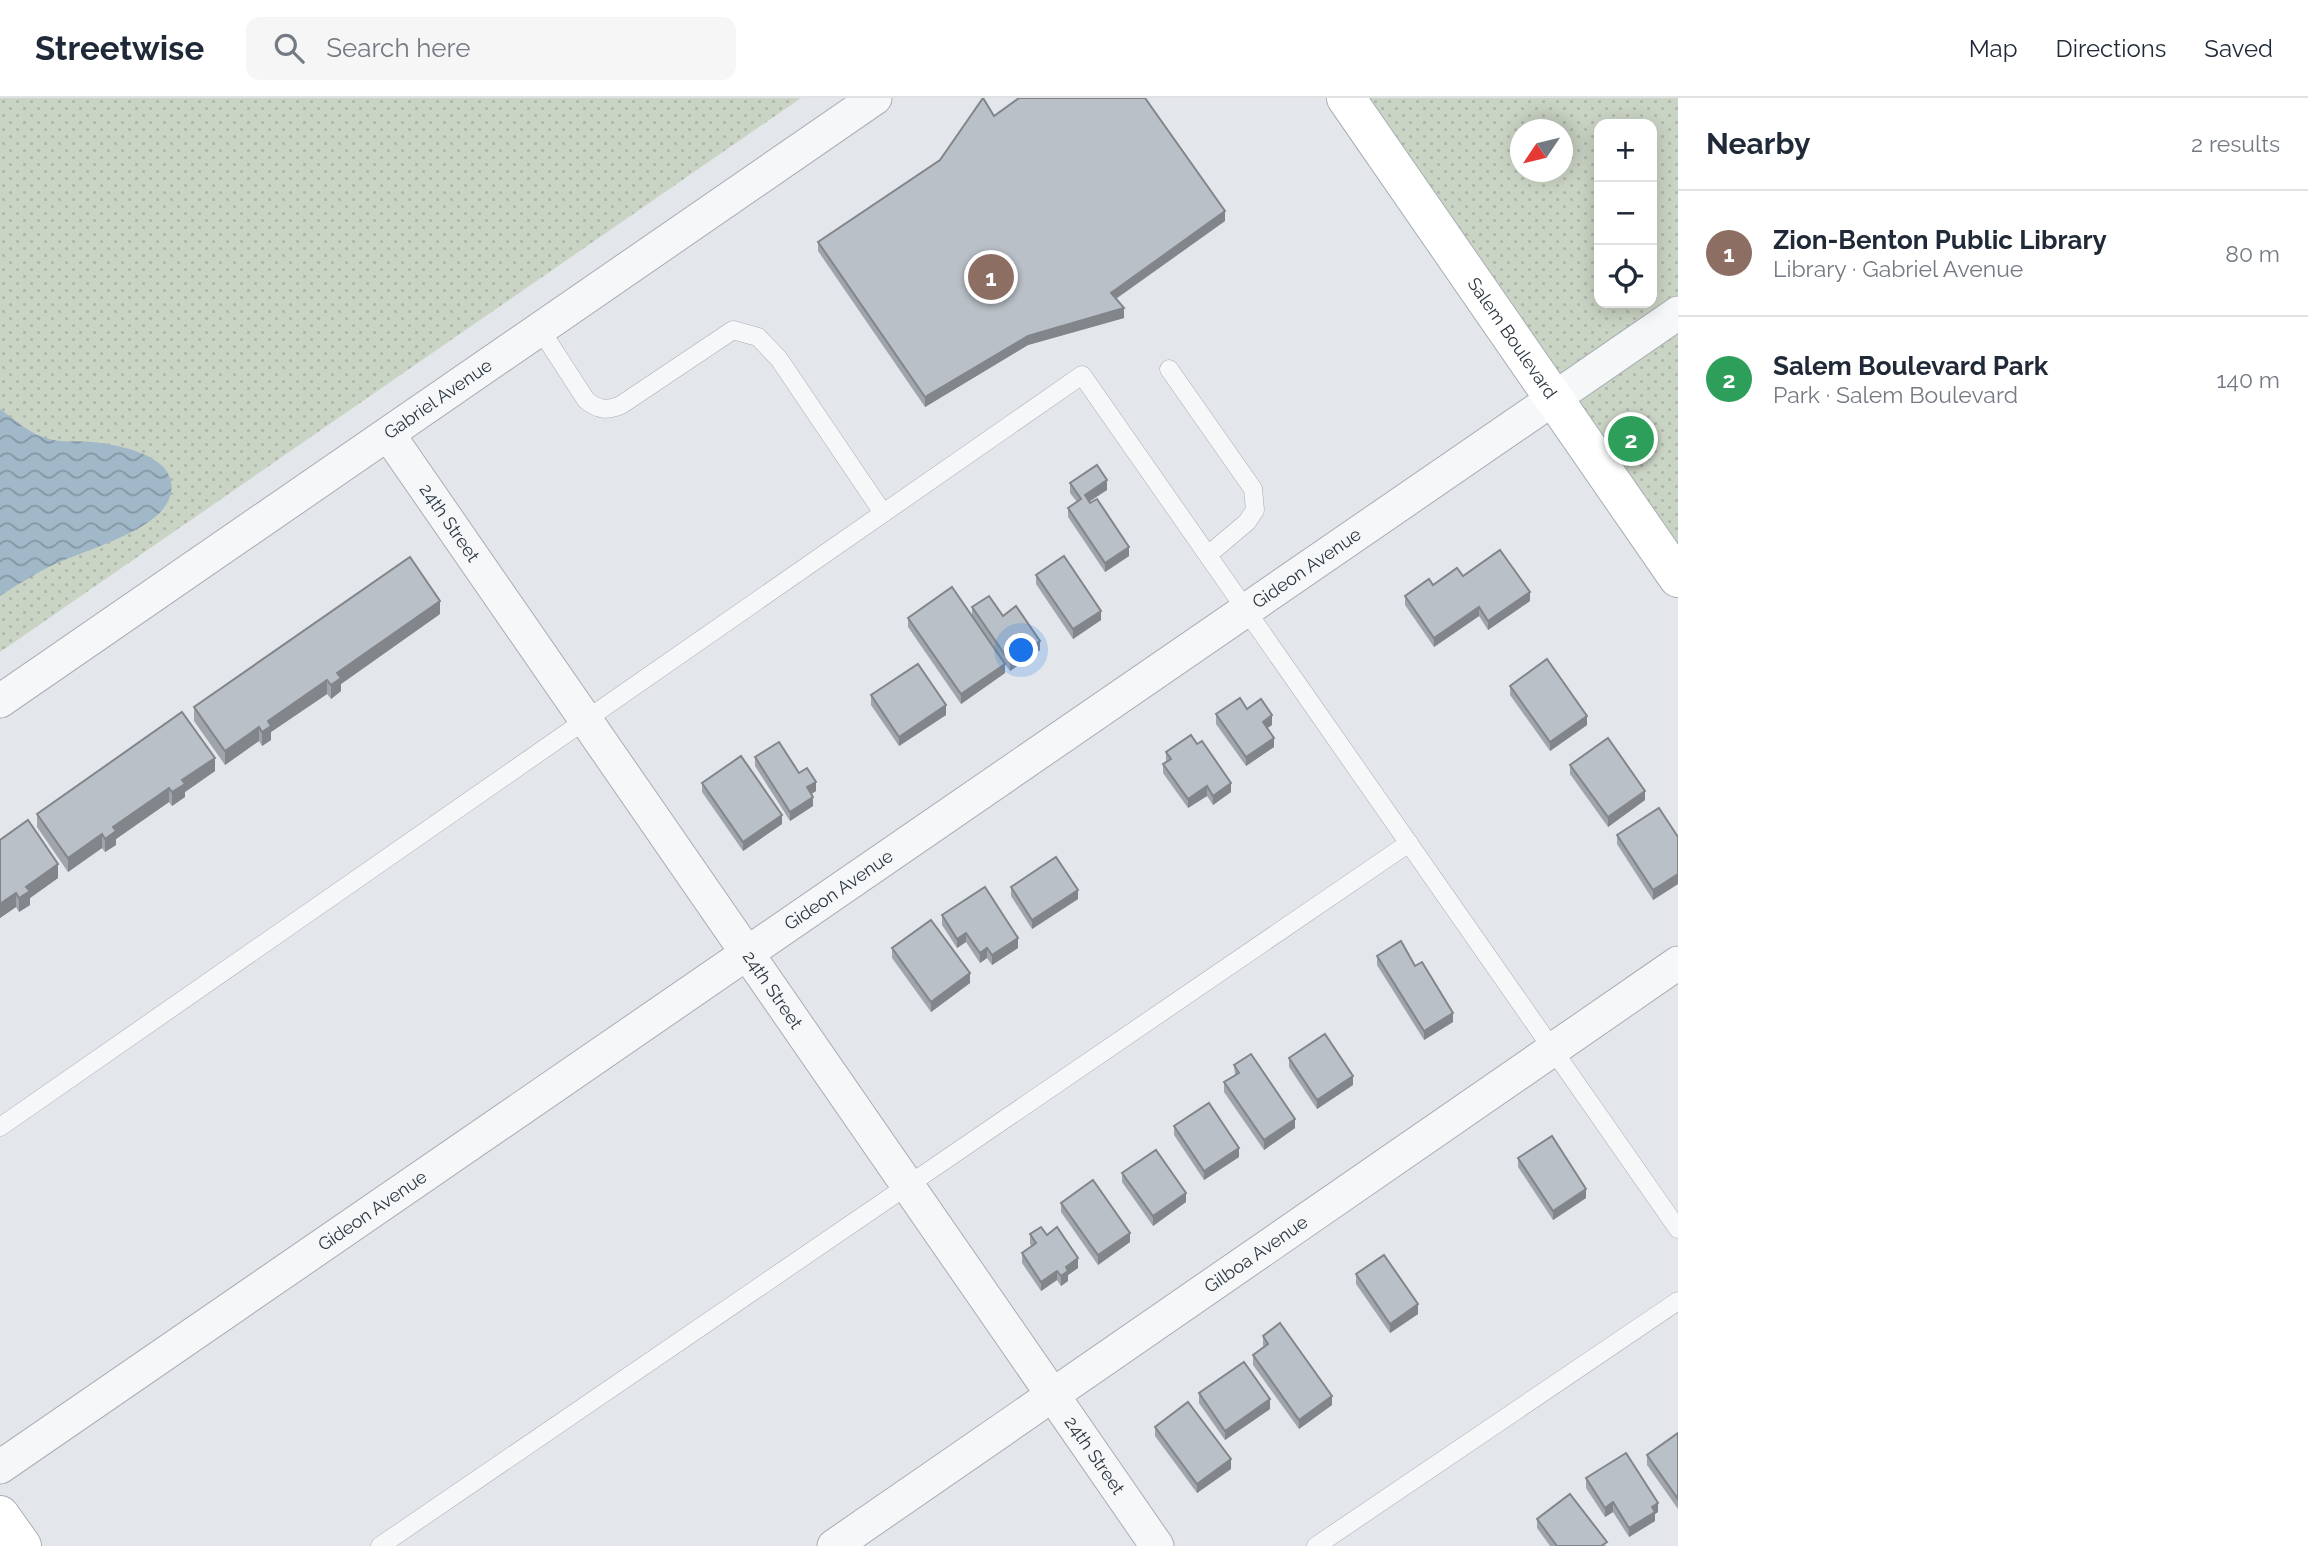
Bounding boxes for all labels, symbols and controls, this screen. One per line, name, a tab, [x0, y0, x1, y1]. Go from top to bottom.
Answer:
search box	[246, 17, 736, 80]
text: Streetwise	[35, 29, 204, 68]
icon: search	[270, 29, 308, 67]
text: Search here	[326, 33, 471, 63]
text: Map	[1969, 34, 2018, 63]
text: Directions	[2056, 34, 2166, 63]
text: Saved	[2204, 34, 2273, 63]
north arrow	[1510, 119, 1573, 182]
map controls	[1594, 119, 1657, 308]
button: +	[1594, 119, 1657, 182]
text: Nearby	[1706, 126, 1810, 161]
text: 2 results	[2191, 130, 2280, 157]
button: −	[1594, 182, 1657, 245]
text: Zion-Benton Public Library	[1773, 225, 2107, 255]
text: 1	[1723, 240, 1735, 267]
text: 80 m	[2225, 240, 2280, 267]
button: locate	[1594, 245, 1657, 308]
pin: 1	[968, 251, 1014, 303]
text: Library · Gabriel Avenue	[1773, 255, 2023, 282]
street label: Salem Boulevard	[1463, 273, 1562, 402]
text: Salem Boulevard Park	[1773, 351, 2048, 381]
street label: Gabriel Avenue	[380, 354, 496, 443]
text: 2	[1723, 366, 1735, 393]
text: 140 m	[2217, 366, 2280, 393]
text: Park · Salem Boulevard	[1773, 381, 2018, 408]
pin: 2	[1608, 413, 1654, 465]
street label: 24th Street	[416, 479, 484, 566]
street label: Gideon Avenue	[1248, 523, 1365, 613]
your location	[1004, 633, 1038, 667]
street label: Gideon Avenue	[780, 845, 897, 934]
street label: 24th Street	[739, 947, 807, 1033]
street label: Gideon Avenue	[314, 1166, 431, 1255]
street label: Gilboa Avenue	[1200, 1211, 1312, 1297]
street label: 24th Street	[1061, 1412, 1129, 1498]

